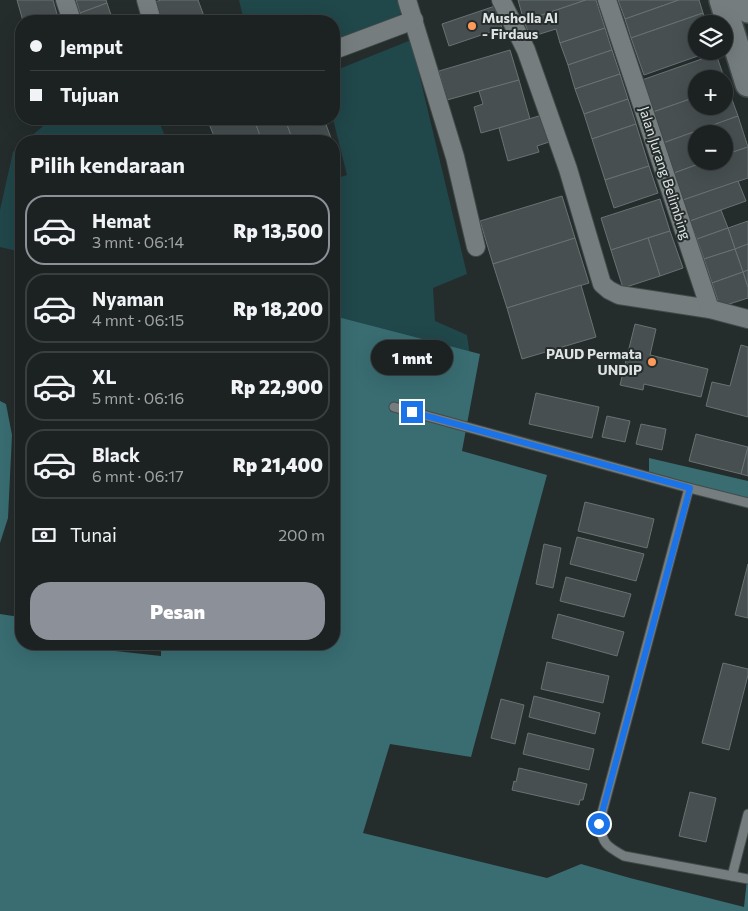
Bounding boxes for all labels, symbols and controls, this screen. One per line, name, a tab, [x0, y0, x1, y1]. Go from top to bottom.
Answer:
place label: Musholla Al - Firdaus	[482, 9, 558, 42]
map controls	[688, 15, 733, 170]
button: layers	[688, 15, 733, 60]
marker: Musholla Al - Firdaus	[466, 20, 478, 32]
text: Jemput	[60, 35, 123, 58]
button: +	[688, 70, 733, 115]
text: Tujuan	[60, 83, 119, 106]
street label: Jalan Jurang Belimbing	[636, 104, 695, 242]
button: −	[688, 125, 733, 170]
text: Pilih kendaraan	[30, 151, 185, 178]
icon: car	[32, 208, 77, 253]
text: Hemat	[92, 209, 151, 232]
text: Rp 13,500	[233, 219, 323, 242]
text: 3 mnt · 06:14	[92, 232, 184, 251]
icon: car	[32, 286, 77, 331]
text: Nyaman	[92, 287, 164, 310]
text: Rp 18,200	[233, 297, 323, 320]
text: 4 mnt · 06:15	[92, 310, 184, 329]
callout: 1 mnt	[371, 340, 453, 374]
place label: PAUD Permata UNDIP	[546, 345, 642, 378]
text: 1 mnt	[392, 348, 432, 367]
marker: PAUD Permata UNDIP	[646, 356, 658, 368]
icon: car	[32, 364, 77, 409]
text: XL	[92, 365, 117, 388]
text: Rp 22,900	[231, 375, 323, 398]
text: 5 mnt · 06:16	[92, 388, 184, 407]
route end	[401, 401, 423, 423]
icon: car	[32, 442, 77, 487]
text: Black	[92, 443, 140, 466]
text: Rp 21,400	[233, 453, 323, 476]
text: 6 mnt · 06:17	[92, 466, 184, 485]
icon: cash	[30, 521, 58, 549]
text: Tunai	[70, 523, 117, 546]
text: 200 m	[278, 525, 325, 544]
button: Pesan	[30, 582, 325, 640]
route start	[588, 813, 610, 835]

